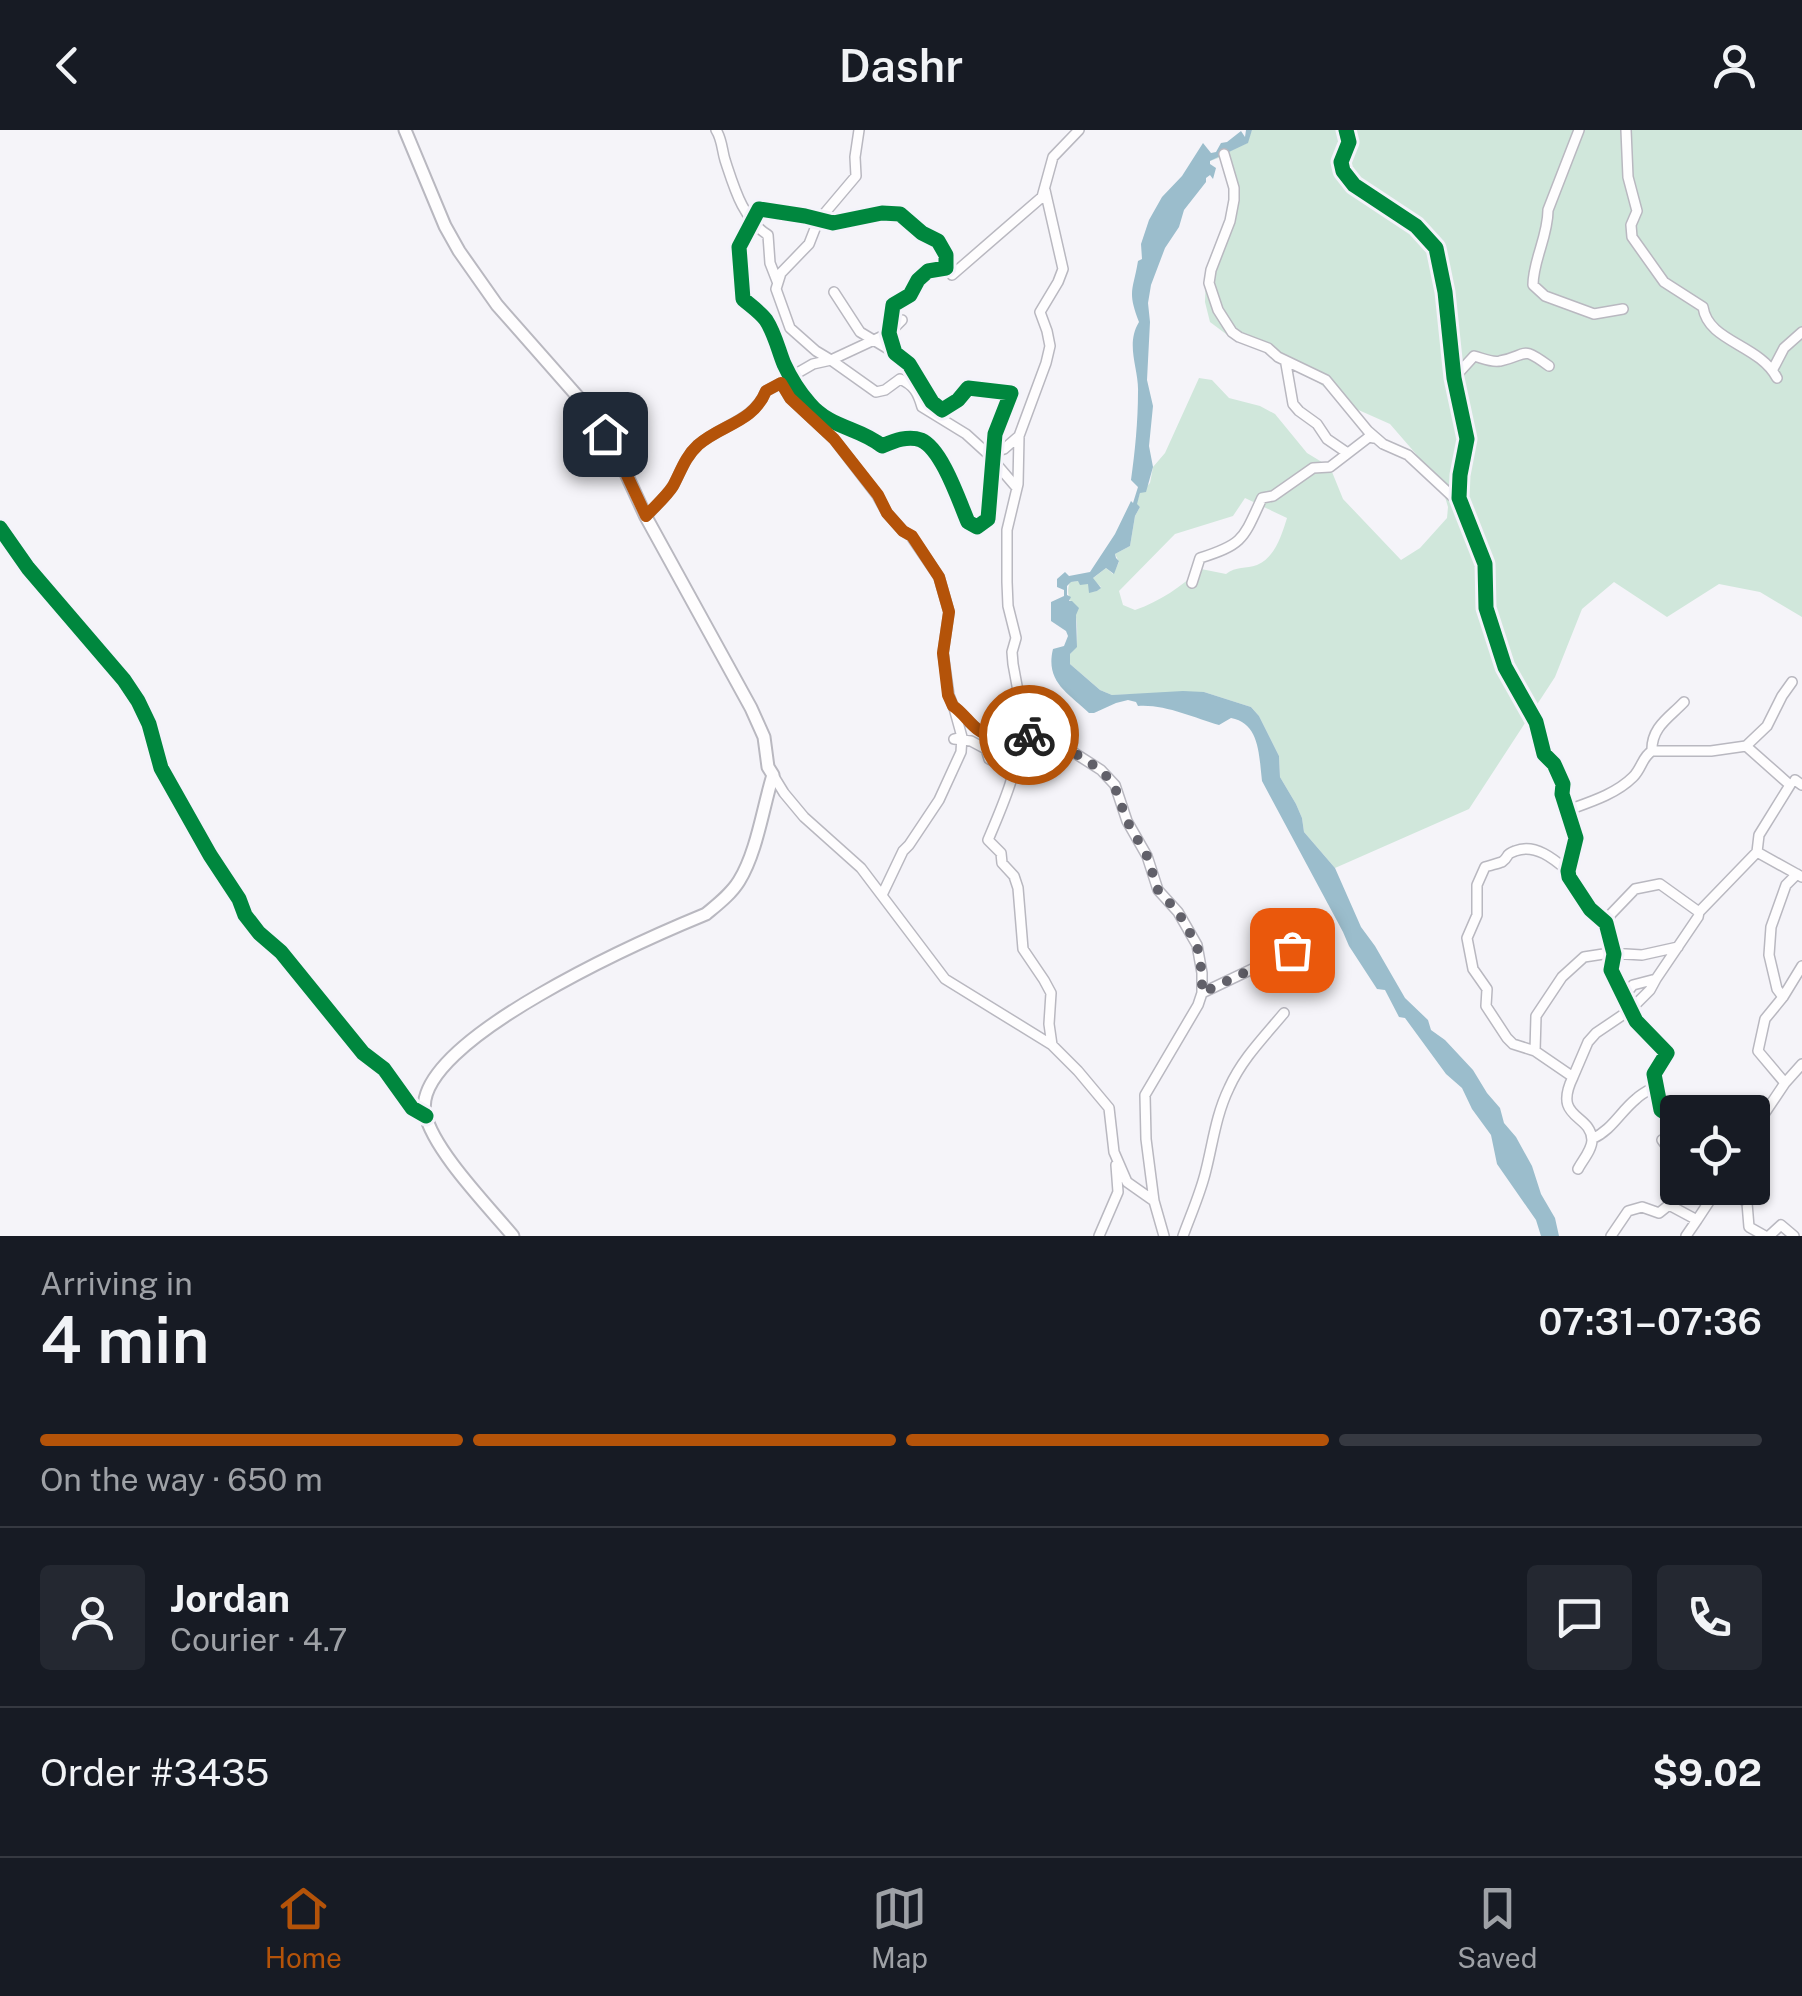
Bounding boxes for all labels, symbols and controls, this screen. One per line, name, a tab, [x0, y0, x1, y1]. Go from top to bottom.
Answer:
icon: back	[40, 38, 95, 93]
icon: person	[1707, 38, 1762, 93]
text: Dashr	[839, 39, 963, 92]
pin	[563, 392, 648, 477]
icon: home	[578, 407, 633, 462]
courier	[979, 685, 1079, 785]
icon: bike	[1002, 708, 1057, 763]
pin	[1250, 908, 1335, 993]
icon: bag	[1265, 923, 1320, 978]
map controls	[1660, 1095, 1770, 1205]
button: locate	[1660, 1095, 1770, 1205]
text: Arriving in	[40, 1265, 193, 1302]
text: 07:31–07:36	[1538, 1299, 1762, 1344]
text: 4 min	[40, 1301, 209, 1378]
text: On the way · 650 m	[40, 1461, 323, 1498]
button: person	[40, 1565, 145, 1670]
button: chat	[1527, 1565, 1632, 1670]
button: phone	[1657, 1565, 1762, 1670]
text: Jordan	[170, 1576, 290, 1621]
text: Courier · 4.7	[170, 1621, 347, 1658]
text: Order #3435	[40, 1750, 269, 1795]
text: $9.02	[1652, 1750, 1762, 1795]
tab: Home	[265, 1881, 342, 1974]
tab: Map	[871, 1881, 928, 1974]
tab: Saved	[1457, 1881, 1537, 1974]

